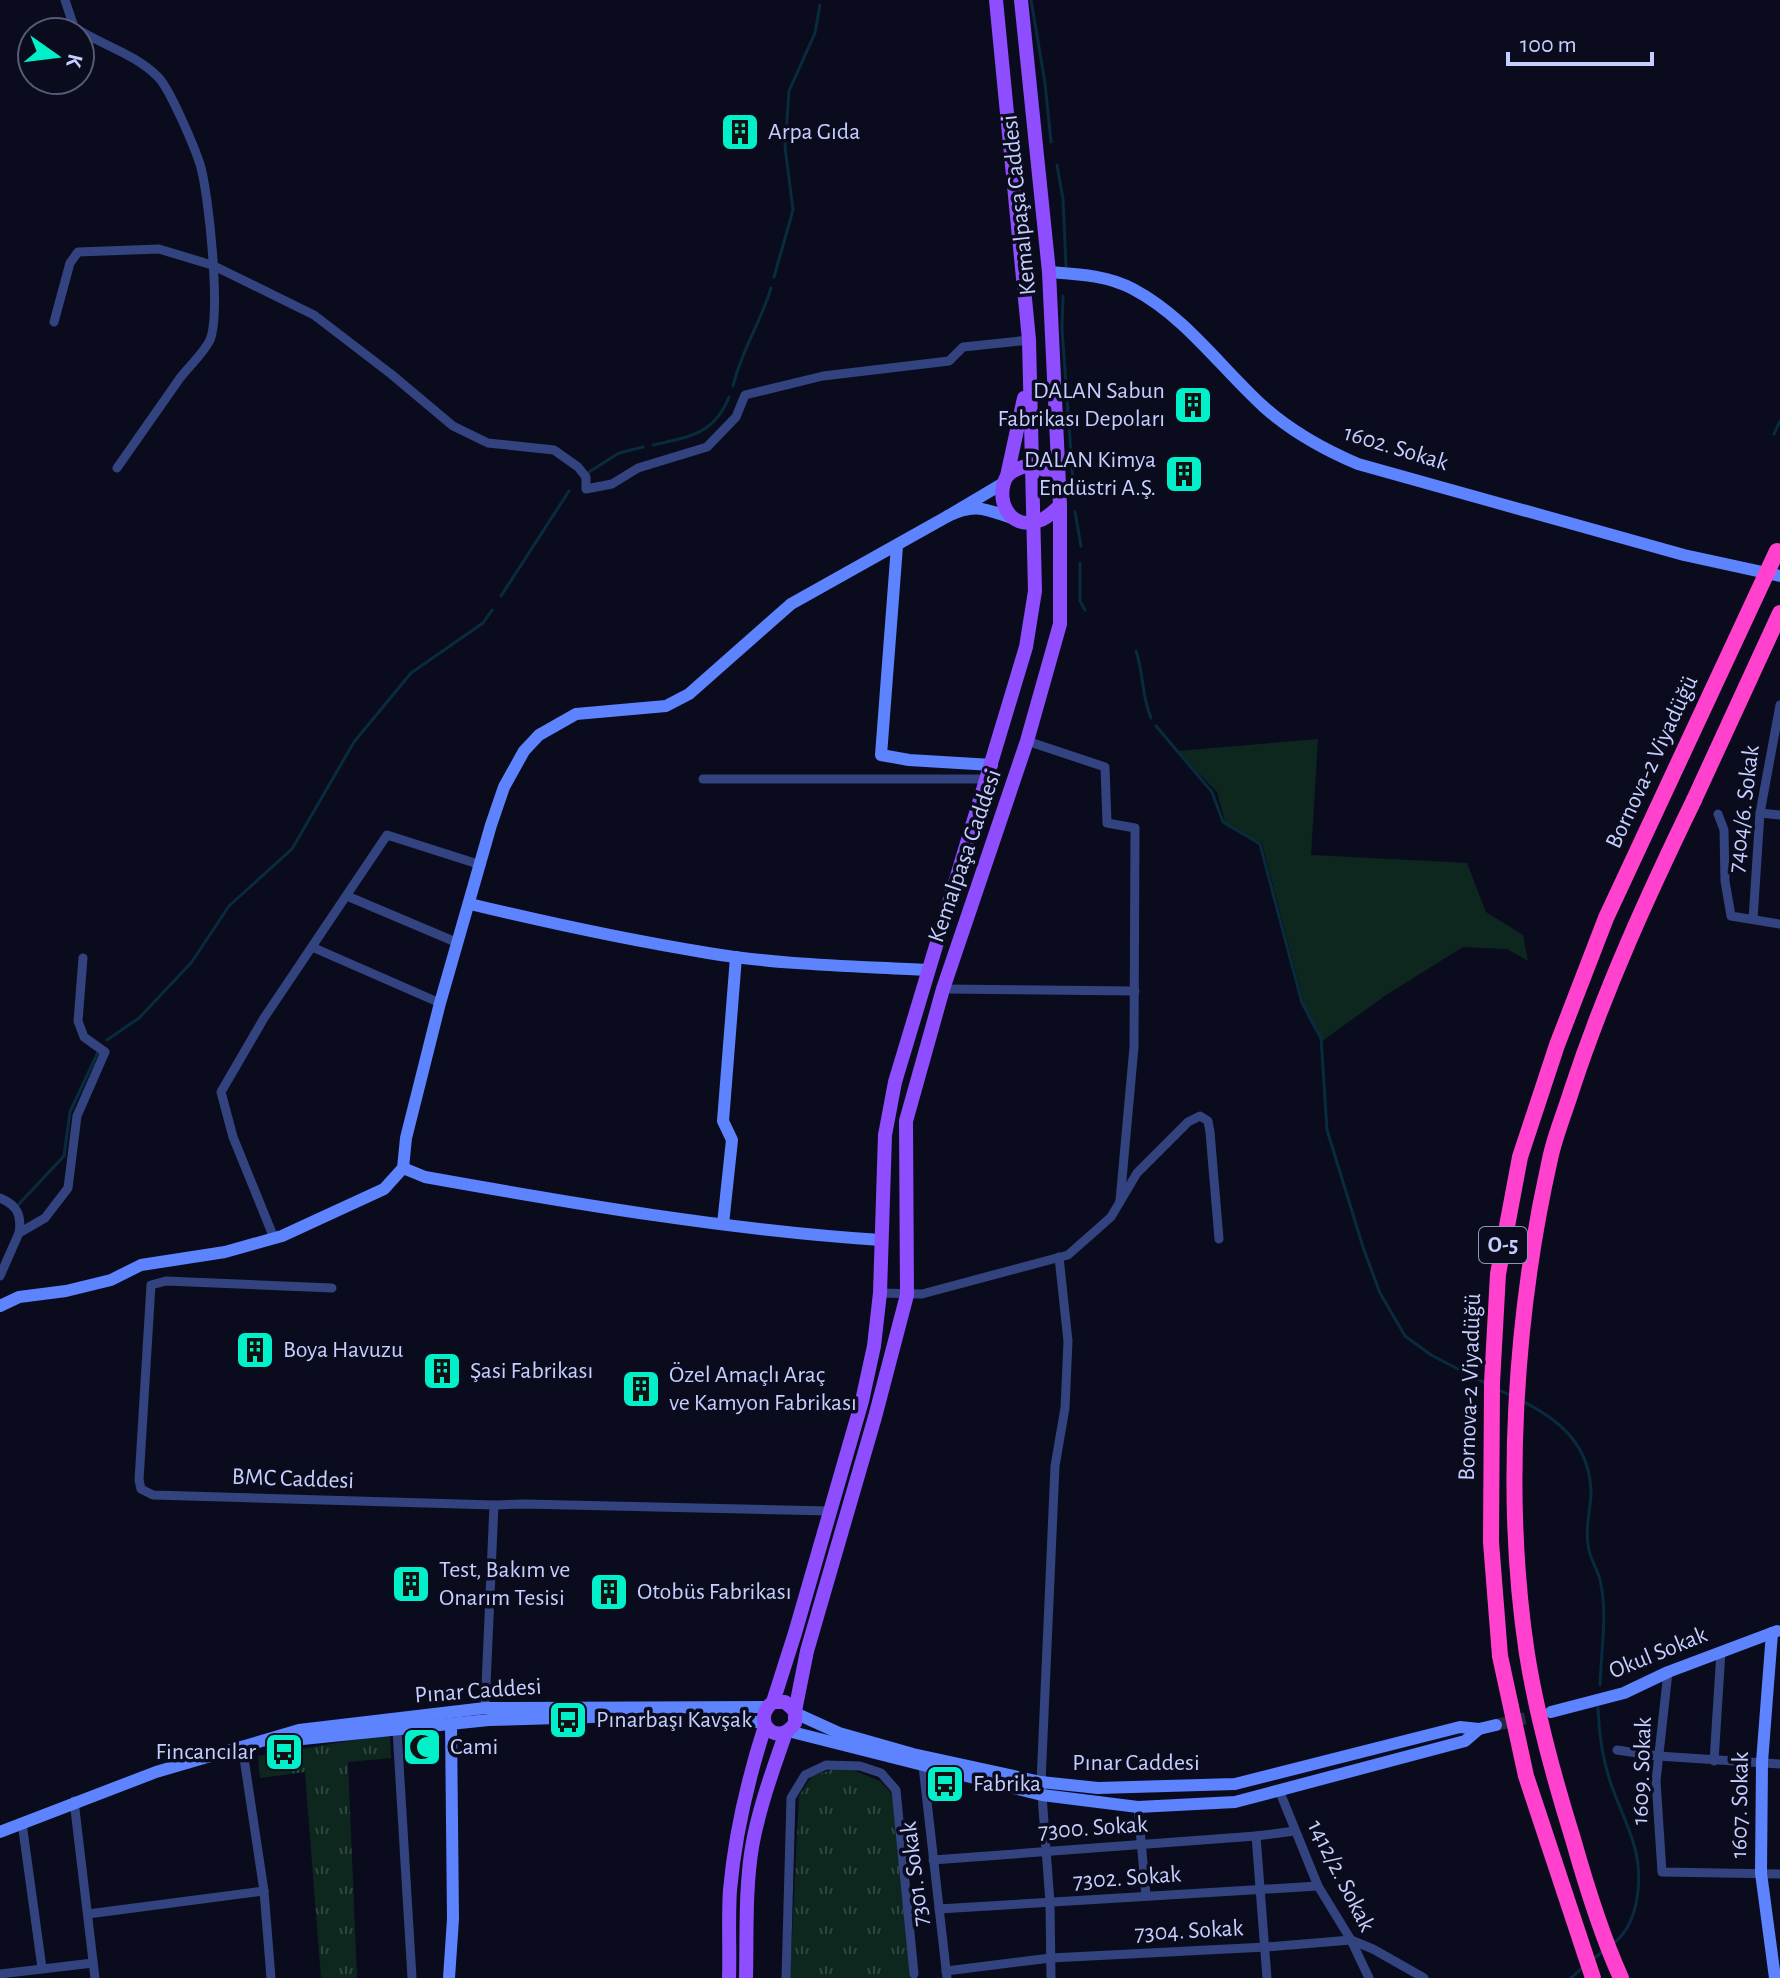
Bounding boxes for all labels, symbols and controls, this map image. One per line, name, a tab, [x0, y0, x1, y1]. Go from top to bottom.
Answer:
north arrow	[16, 16, 96, 96]
scale bar	[1508, 16, 1652, 66]
text: 100 m	[1520, 33, 1577, 57]
text: K	[62, 52, 87, 71]
building icon: Arpa Gıda	[719, 111, 761, 153]
street label: Kemalpaşa Caddesi	[998, 114, 1040, 296]
place label: Arpa Gıda	[768, 120, 860, 144]
place label: DALAN Sabun Fabrikası Depoları	[997, 379, 1165, 431]
building icon: DALAN Sabun Fabrikası Depoları	[1172, 384, 1214, 426]
street label: 1602. Sokak	[1341, 421, 1451, 475]
place label: DALAN Kimya Endüstri A.Ş.	[1024, 448, 1156, 500]
building icon: DALAN Kimya Endüstri A.Ş.	[1163, 453, 1205, 495]
street label: Bornova-2 Viyadüğü	[1601, 672, 1703, 852]
street label: 7404/6. Sokak	[1724, 744, 1764, 874]
street label: Kemalpaşa Caddesi	[924, 766, 1006, 946]
road number: O-5	[1479, 1227, 1527, 1263]
street label: Bornova-2 Viyadüğü	[1455, 1293, 1485, 1481]
building icon: Boya Havuzu	[234, 1329, 276, 1371]
place label: Boya Havuzu	[283, 1338, 403, 1362]
building icon: Şasi Fabrikası	[421, 1350, 463, 1392]
place label: Şasi Fabrikası	[470, 1359, 593, 1383]
place label: Özel Amaçlı Araç ve Kamyon Fabrikası	[669, 1362, 857, 1415]
building icon: Özel Amaçlı Araç ve Kamyon Fabrikası	[620, 1368, 662, 1410]
street label: BMC Caddesi	[231, 1465, 355, 1493]
place label: Test, Bakım ve Onarım Tesisi	[439, 1558, 570, 1610]
building icon: Test, Bakım ve Onarım Tesisi	[390, 1563, 432, 1605]
building icon: Otobüs Fabrikası	[588, 1571, 630, 1613]
place label: Otobüs Fabrikası	[637, 1580, 791, 1604]
street label: Okul Sokak	[1606, 1622, 1710, 1684]
street label: Pınar Caddesi	[414, 1675, 542, 1707]
bus stop icon: Pınarbaşı Kavşak	[547, 1699, 589, 1741]
place label: Pınarbaşı Kavşak	[596, 1708, 752, 1732]
street label: 1609. Sokak	[1628, 1717, 1656, 1825]
mosque icon: Cami	[401, 1726, 443, 1768]
bus stop icon: Fincancılar	[263, 1731, 305, 1773]
place label: Cami	[450, 1735, 498, 1759]
place label: Fincancılar	[156, 1740, 256, 1764]
street label: Pınar Caddesi	[1072, 1751, 1200, 1775]
street label: 1607. Sokak	[1727, 1751, 1753, 1859]
bus stop icon: Fabrika	[924, 1763, 966, 1805]
place label: Fabrika	[973, 1772, 1041, 1796]
street label: 7300. Sokak	[1037, 1812, 1149, 1844]
street label: 1412/2. Sokak	[1303, 1816, 1379, 1936]
street label: 7301. Sokak	[897, 1820, 933, 1928]
street label: 7302. Sokak	[1072, 1862, 1182, 1894]
street label: 7304. Sokak	[1134, 1916, 1244, 1946]

